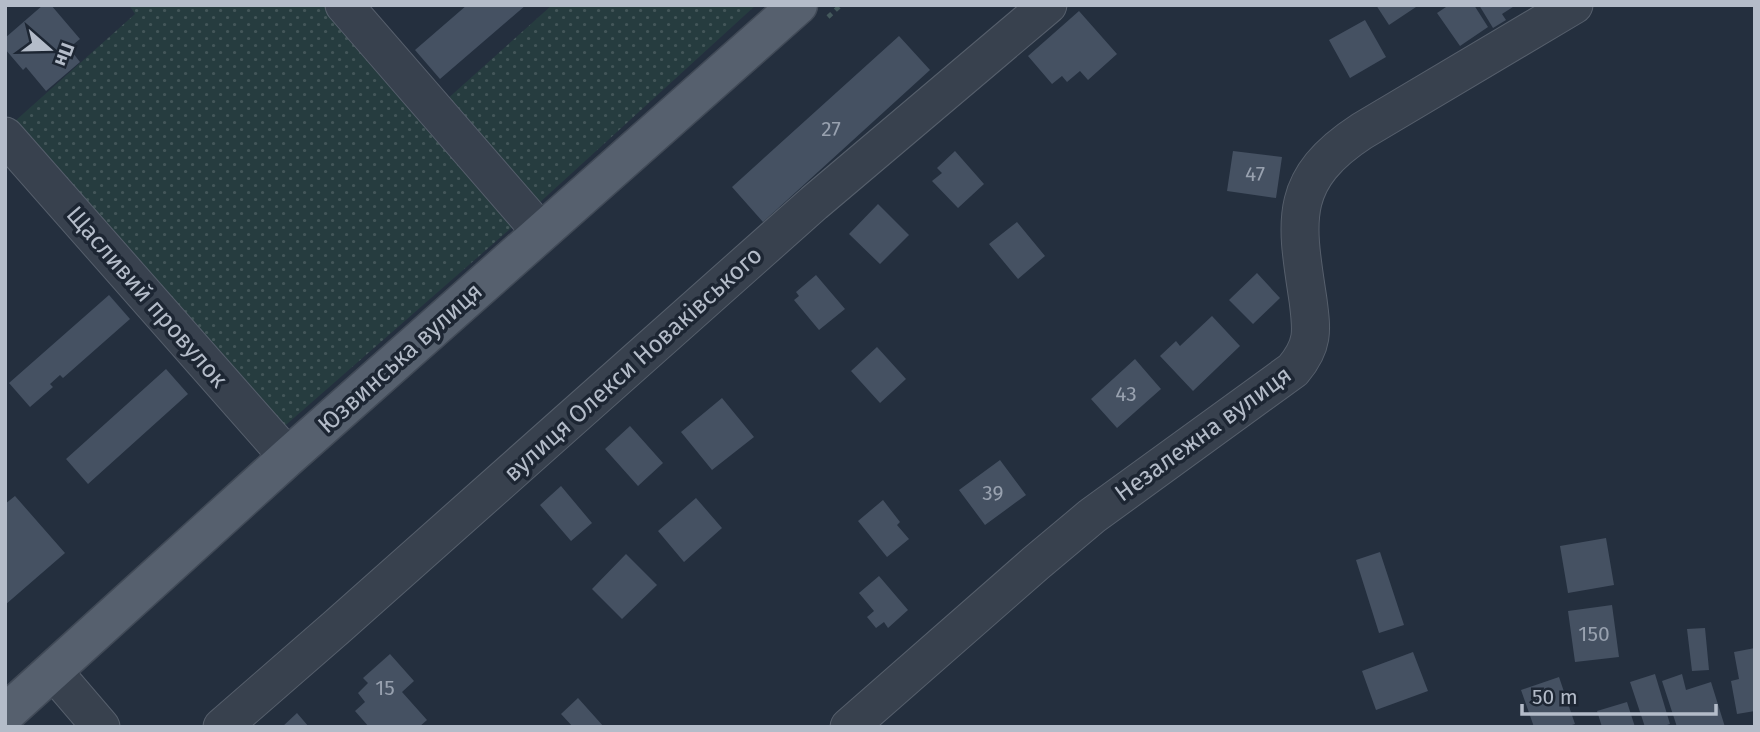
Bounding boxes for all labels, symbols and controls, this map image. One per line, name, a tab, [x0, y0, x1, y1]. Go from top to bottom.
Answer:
north arrow	[14, 14, 84, 84]
text: Пн	[50, 40, 79, 70]
house number: 27	[821, 116, 841, 142]
house number: 47	[1245, 161, 1265, 187]
street label: Щасливий провулок	[61, 201, 234, 394]
street label: вулиця Олекси Новаківського	[498, 241, 768, 487]
street label: Юзвинська вулиця	[312, 277, 488, 439]
street label: Незалежна вулиця	[1109, 361, 1297, 507]
house number: 43	[1115, 381, 1137, 407]
house number: 39	[982, 480, 1004, 506]
house number: 150	[1578, 621, 1610, 647]
scale bar	[1522, 672, 1716, 716]
house number: 15	[375, 675, 395, 701]
text: 50 m	[1532, 684, 1578, 710]

